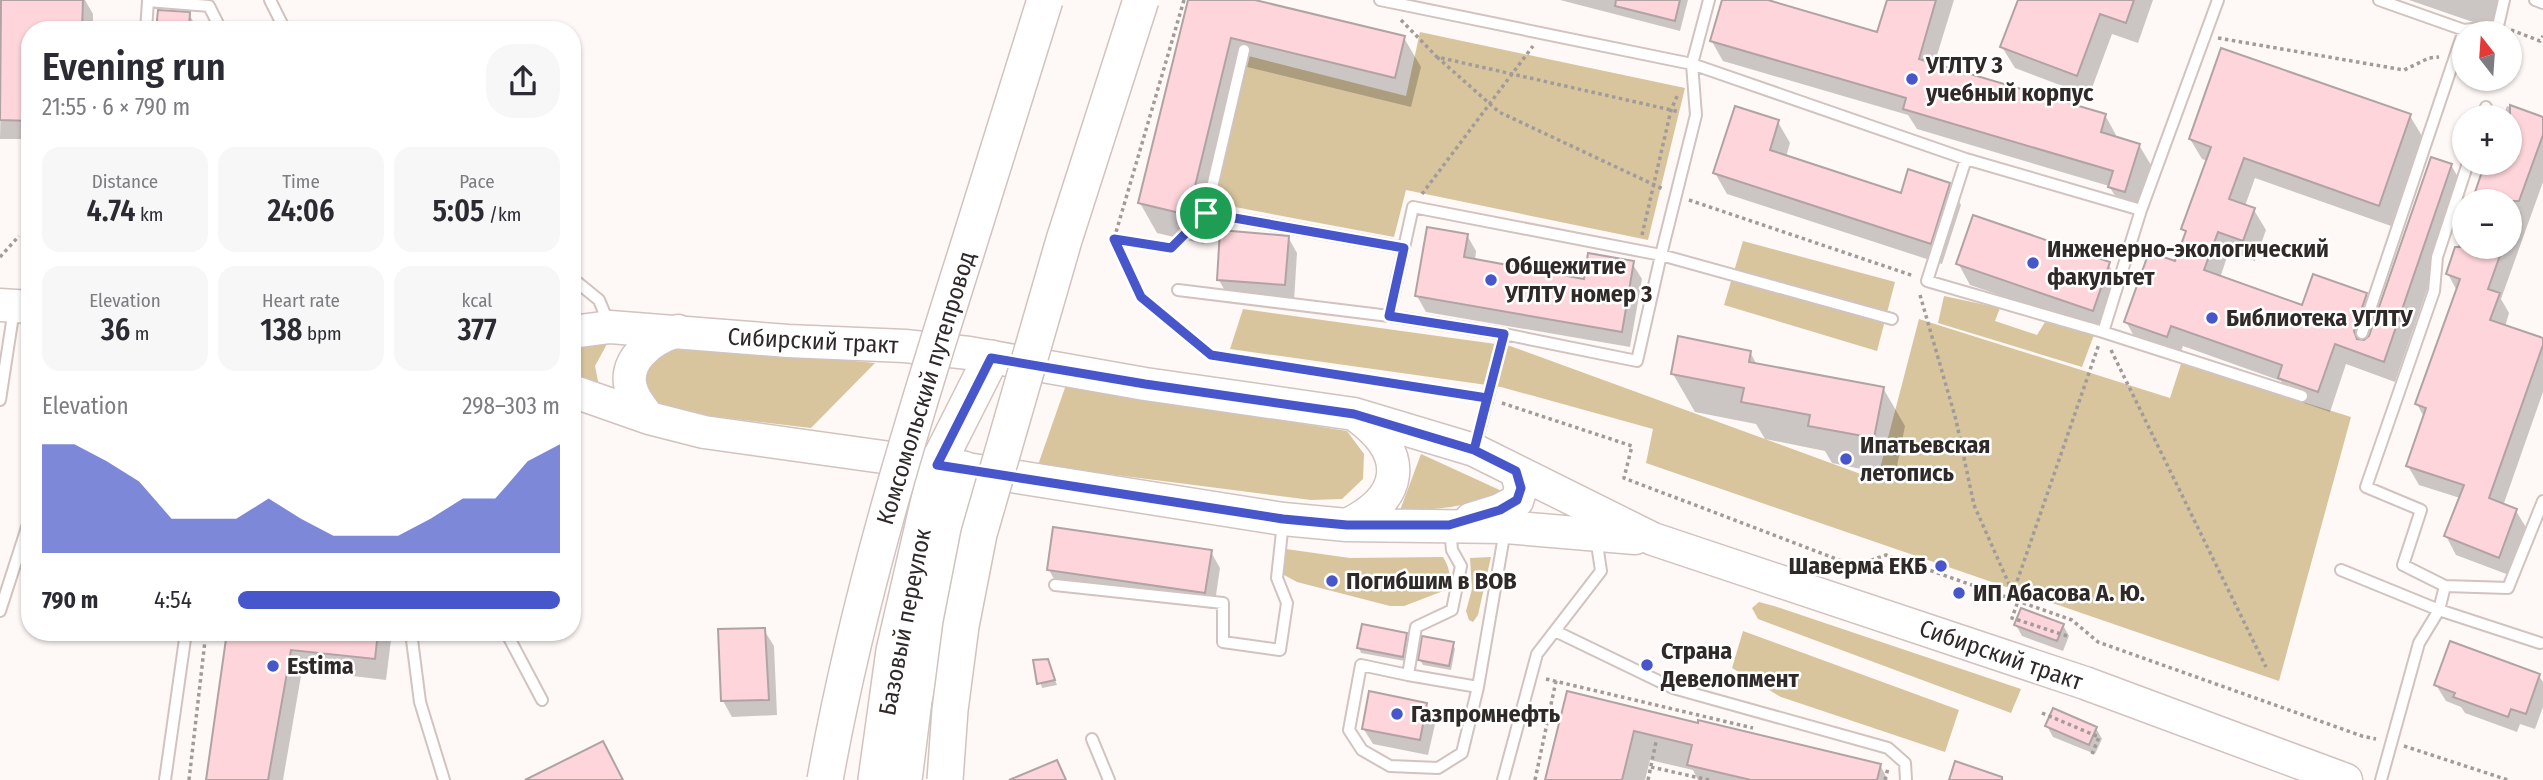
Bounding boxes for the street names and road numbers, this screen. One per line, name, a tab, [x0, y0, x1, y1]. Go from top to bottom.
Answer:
street label: Комсомольский путепровод	[871, 248, 981, 528]
street label: Сибирский тракт	[727, 323, 899, 359]
street label: Базовый переулок	[873, 525, 937, 718]
street label: Сибирский тракт	[1916, 614, 2087, 696]

